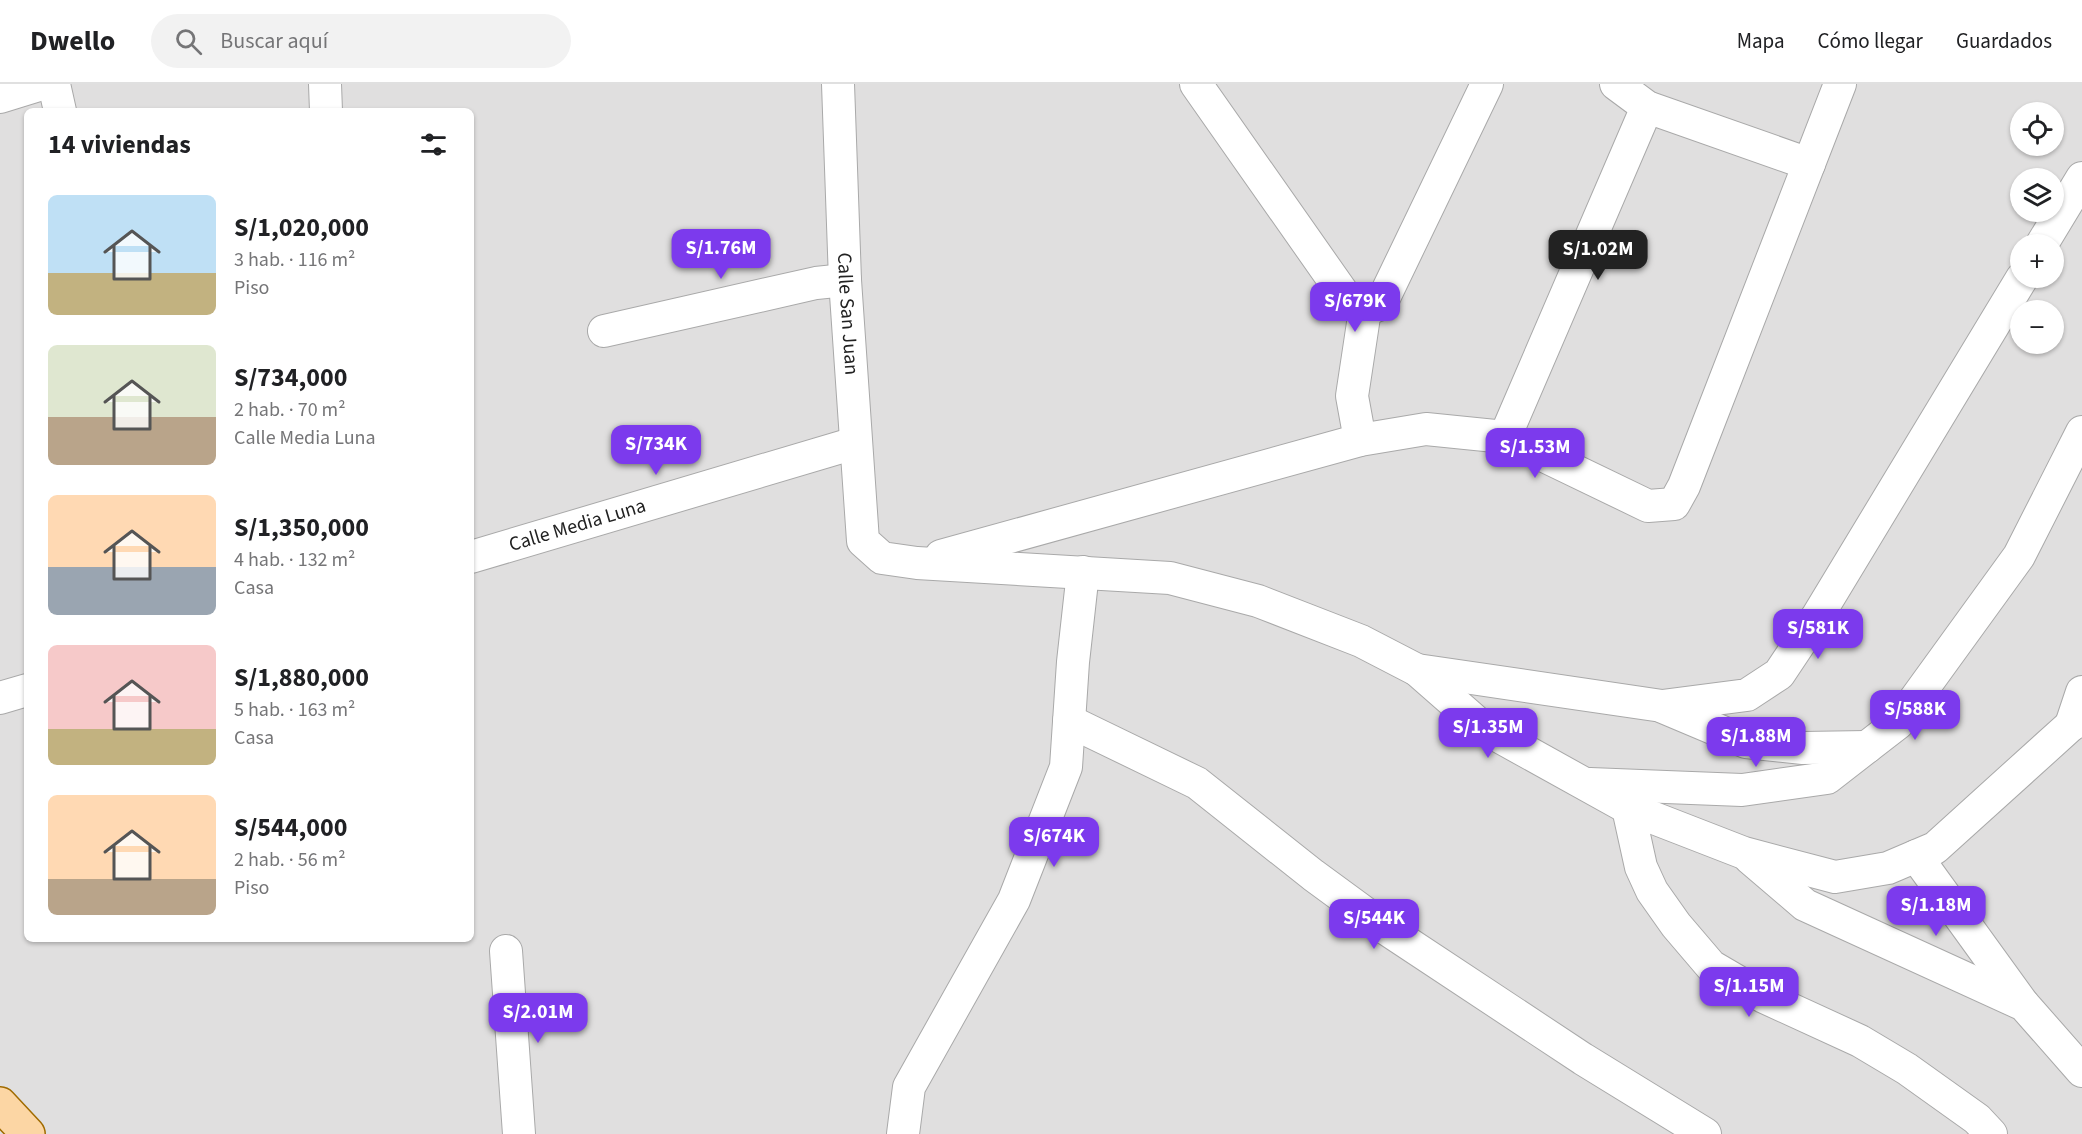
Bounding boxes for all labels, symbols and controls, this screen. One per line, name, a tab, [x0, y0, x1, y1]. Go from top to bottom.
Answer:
search box	[151, 14, 571, 68]
text: Dwello	[30, 21, 115, 61]
icon: search	[172, 25, 205, 58]
text: Buscar aquí	[220, 25, 328, 57]
text: Mapa	[1737, 26, 1785, 56]
text: Cómo llegar	[1818, 26, 1923, 56]
text: Guardados	[1956, 26, 2052, 56]
map controls	[2010, 102, 2064, 354]
button: locate	[2010, 102, 2064, 156]
text: 14 viviendas	[48, 126, 191, 163]
icon: filters	[417, 128, 450, 161]
button: layers	[2010, 168, 2064, 222]
text: S/1,020,000	[234, 209, 369, 246]
icon: home	[96, 219, 168, 291]
pin: S/1.76M	[666, 229, 776, 280]
pin: S/1.02M	[1543, 230, 1653, 281]
text: S/1.76M	[686, 234, 756, 262]
button: +	[2010, 234, 2064, 288]
text: S/1.02M	[1563, 235, 1633, 263]
text: 3 hab. · 116 m²	[234, 246, 355, 274]
street label: Calle San Juan	[830, 252, 866, 376]
text: Piso	[234, 274, 269, 302]
pin: S/679K	[1306, 282, 1404, 333]
text: S/679K	[1324, 287, 1386, 315]
button: −	[2010, 300, 2064, 354]
text: S/734,000	[234, 359, 347, 396]
icon: home	[96, 369, 168, 441]
text: 2 hab. · 70 m²	[234, 396, 346, 424]
text: Calle Media Luna	[234, 424, 376, 452]
pin: S/734K	[607, 425, 705, 476]
pin: S/1.53M	[1480, 428, 1590, 479]
text: S/734K	[625, 430, 687, 458]
text: S/1.53M	[1500, 433, 1570, 461]
street label: Calle Media Luna	[505, 492, 649, 559]
text: S/1,350,000	[234, 509, 369, 546]
icon: home	[96, 519, 168, 591]
text: 4 hab. · 132 m²	[234, 546, 355, 574]
text: Casa	[234, 574, 274, 602]
pin: S/581K	[1769, 609, 1867, 660]
text: S/581K	[1787, 614, 1849, 642]
text: S/1,880,000	[234, 659, 369, 696]
icon: home	[96, 669, 168, 741]
pin: S/588K	[1866, 690, 1964, 741]
text: S/588K	[1884, 695, 1946, 723]
text: 5 hab. · 163 m²	[234, 696, 355, 724]
pin: S/1.35M	[1433, 708, 1543, 759]
text: S/1.35M	[1453, 713, 1523, 741]
pin: S/1.88M	[1701, 717, 1811, 768]
text: S/1.88M	[1721, 722, 1791, 750]
text: Casa	[234, 724, 274, 752]
text: S/544,000	[234, 809, 347, 846]
pin: S/674K	[1005, 817, 1103, 868]
icon: home	[96, 819, 168, 891]
text: S/674K	[1023, 822, 1085, 850]
text: 2 hab. · 56 m²	[234, 846, 346, 874]
text: Piso	[234, 874, 269, 902]
pin: S/1.18M	[1881, 886, 1991, 937]
text: S/1.18M	[1901, 891, 1971, 919]
pin: S/544K	[1325, 899, 1423, 950]
text: S/544K	[1343, 904, 1405, 932]
pin: S/1.15M	[1694, 967, 1804, 1018]
text: S/1.15M	[1714, 972, 1784, 1000]
pin: S/2.01M	[483, 993, 593, 1044]
text: S/2.01M	[503, 998, 573, 1026]

